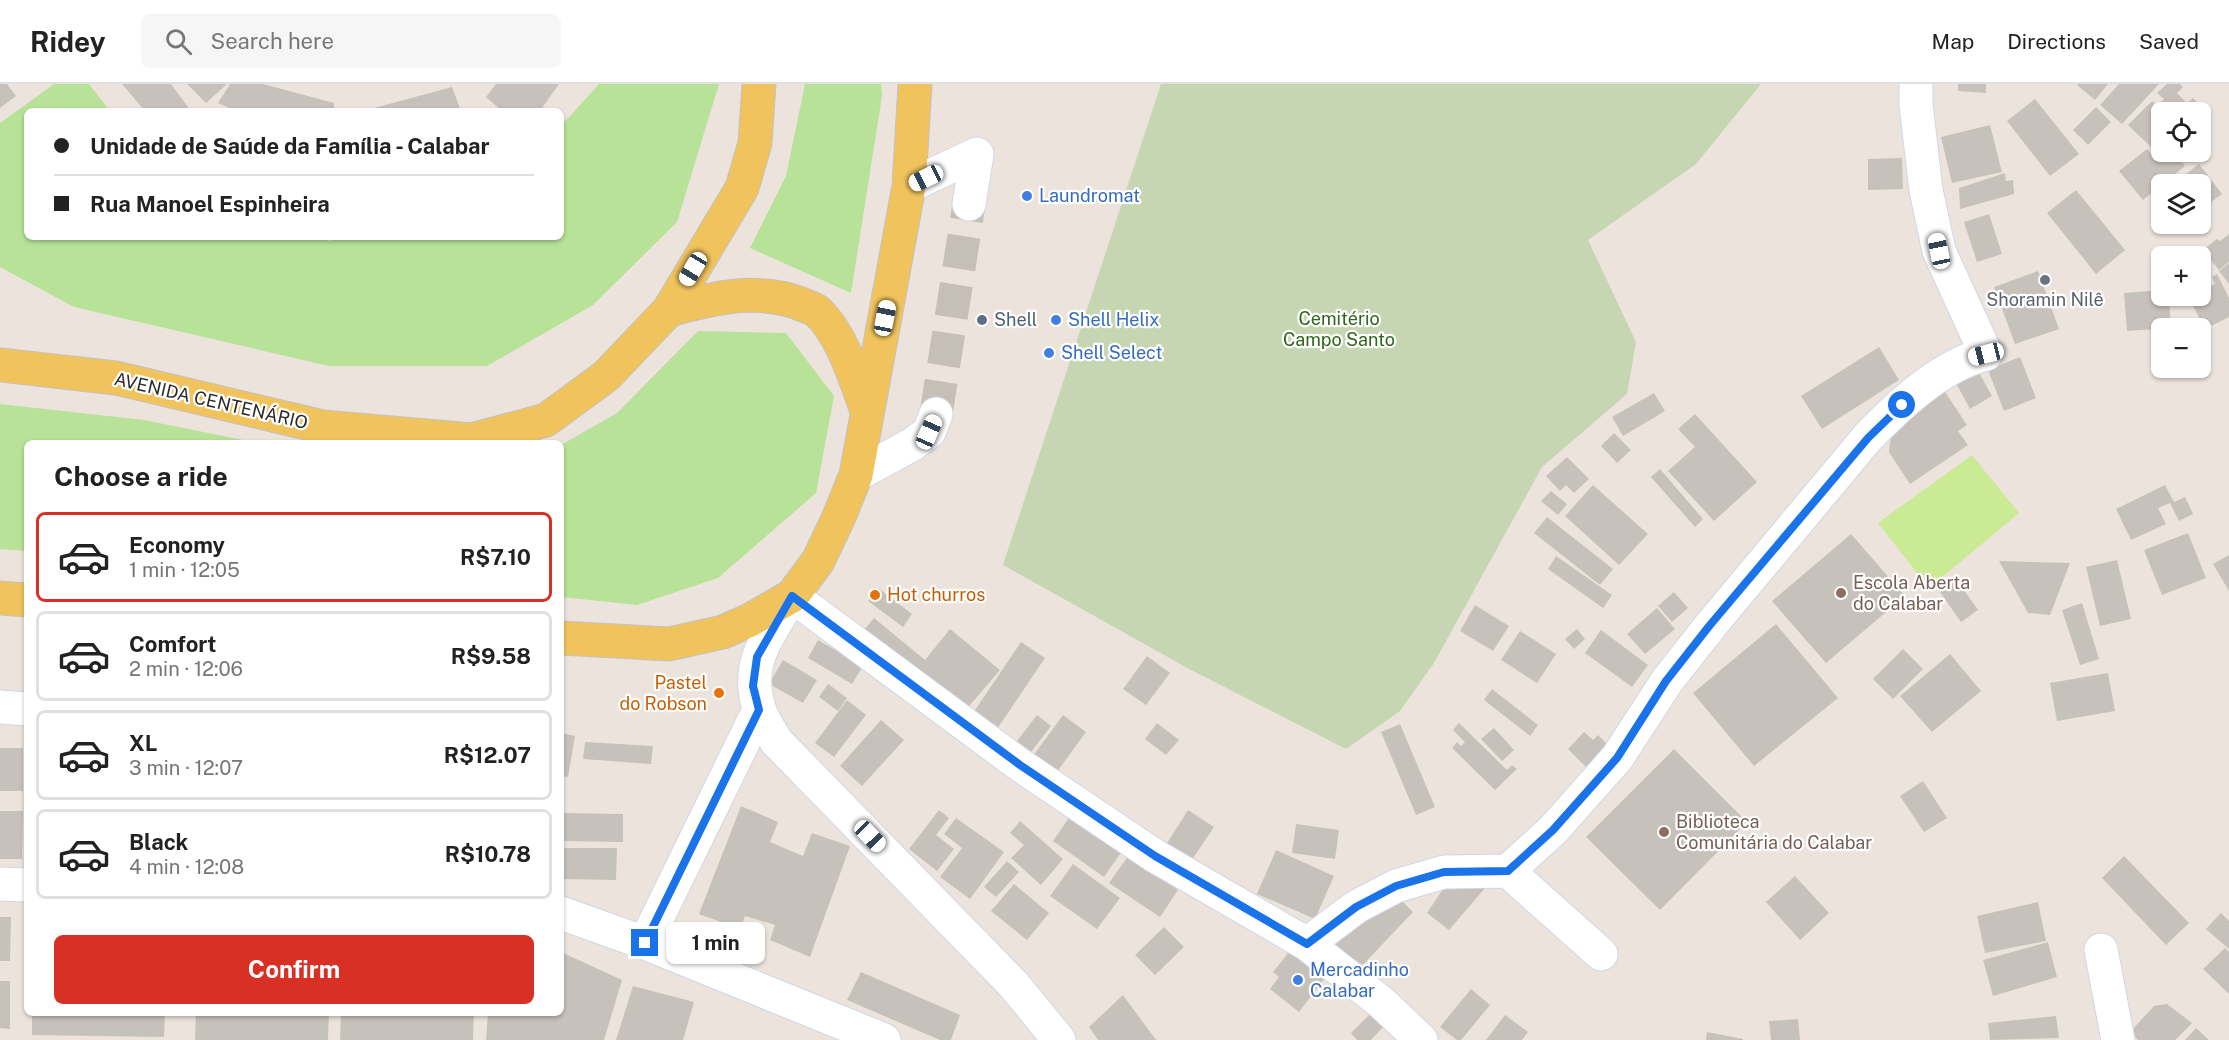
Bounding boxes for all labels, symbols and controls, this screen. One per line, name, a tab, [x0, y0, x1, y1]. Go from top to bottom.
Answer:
search box	[141, 14, 561, 68]
text: Ridey	[30, 25, 105, 58]
icon: search	[162, 25, 195, 58]
text: Search here	[210, 28, 334, 54]
text: Map	[1932, 29, 1974, 54]
text: Directions	[2007, 29, 2106, 54]
text: Saved	[2139, 29, 2199, 54]
map controls	[2151, 102, 2211, 378]
button: locate	[2151, 102, 2211, 162]
text: Unidade de Saúde da Família - Calabar	[90, 133, 490, 159]
car	[906, 162, 946, 194]
button: layers	[2151, 174, 2211, 234]
place label: Laundromat	[1039, 185, 1140, 206]
marker: Laundromat	[1020, 189, 1034, 203]
text: Rua Manoel Espinheira	[90, 191, 330, 217]
car	[1926, 232, 1952, 270]
button: +	[2151, 246, 2211, 306]
car	[676, 249, 710, 289]
marker: Shoramin Nilê	[2038, 273, 2052, 287]
place label: Shoramin Nilê	[1986, 289, 2104, 310]
car	[873, 299, 897, 337]
park label: Cemitério Campo Santo	[1283, 308, 1395, 350]
place label: Shell	[994, 309, 1037, 330]
place label: Shell Helix	[1068, 309, 1160, 330]
marker: Shell	[975, 313, 989, 327]
marker: Shell Helix	[1049, 313, 1063, 327]
button: −	[2151, 318, 2211, 378]
car	[1966, 341, 2006, 367]
place label: Shell Select	[1061, 342, 1162, 363]
marker: Shell Select	[1042, 346, 1056, 360]
street label: AVENIDA CENTENÁRIO	[112, 367, 310, 433]
route start	[1888, 391, 1915, 418]
car	[913, 412, 945, 452]
text: Choose a ride	[54, 460, 228, 492]
icon: car	[57, 530, 111, 584]
text: Economy	[129, 532, 225, 558]
text: R$7.10	[460, 544, 531, 570]
text: 1 min · 12:05	[129, 558, 240, 582]
place label: Escola Aberta do Calabar	[1853, 572, 1970, 614]
place label: Hot churros	[887, 584, 985, 605]
marker: Escola Aberta do Calabar	[1834, 586, 1848, 600]
marker: Hot churros	[868, 588, 882, 602]
icon: car	[57, 629, 111, 683]
text: Comfort	[129, 631, 216, 657]
text: R$9.58	[451, 643, 531, 669]
text: 2 min · 12:06	[129, 657, 243, 681]
place label: Pastel do Robson	[619, 672, 707, 714]
marker: Pastel do Robson	[712, 686, 726, 700]
icon: car	[57, 728, 111, 782]
text: XL	[129, 730, 157, 756]
text: R$12.07	[444, 742, 531, 768]
text: 3 min · 12:07	[129, 756, 243, 780]
place label: Biblioteca Comunitária do Calabar	[1676, 811, 1872, 853]
car	[851, 817, 889, 855]
marker: Biblioteca Comunitária do Calabar	[1657, 825, 1671, 839]
icon: car	[57, 827, 111, 881]
text: Black	[129, 829, 188, 855]
text: R$10.78	[445, 841, 531, 867]
text: 4 min · 12:08	[129, 855, 244, 879]
callout: 1 min	[666, 922, 765, 964]
route end	[631, 929, 658, 956]
text: 1 min	[691, 931, 740, 955]
button: Confirm	[54, 935, 534, 1004]
place label: Mercadinho Calabar	[1310, 959, 1409, 1001]
marker: Mercadinho Calabar	[1291, 973, 1305, 987]

